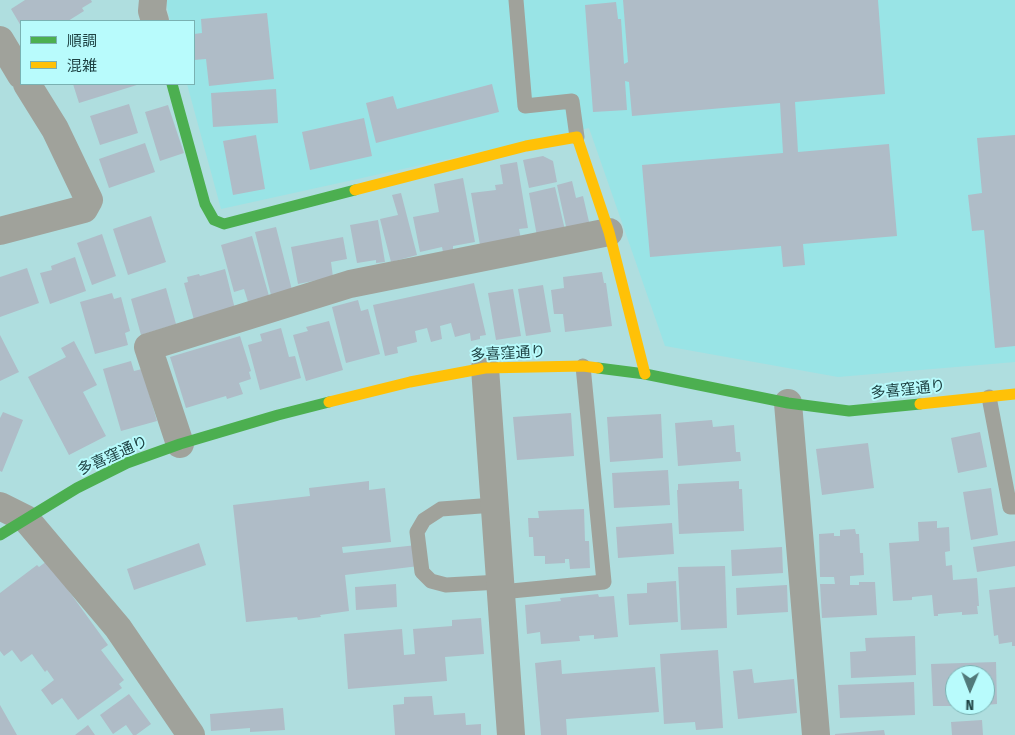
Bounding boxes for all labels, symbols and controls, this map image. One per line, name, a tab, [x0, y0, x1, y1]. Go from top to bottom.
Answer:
legend	[20, 20, 195, 85]
text: 順調	[67, 32, 97, 50]
text: 混雑	[67, 57, 97, 75]
street label: 多喜窪通り	[470, 343, 546, 365]
street label: 多喜窪通り	[870, 377, 946, 403]
street label: 多喜窪通り	[75, 433, 151, 479]
north arrow	[945, 665, 995, 715]
text: N	[965, 696, 974, 713]

